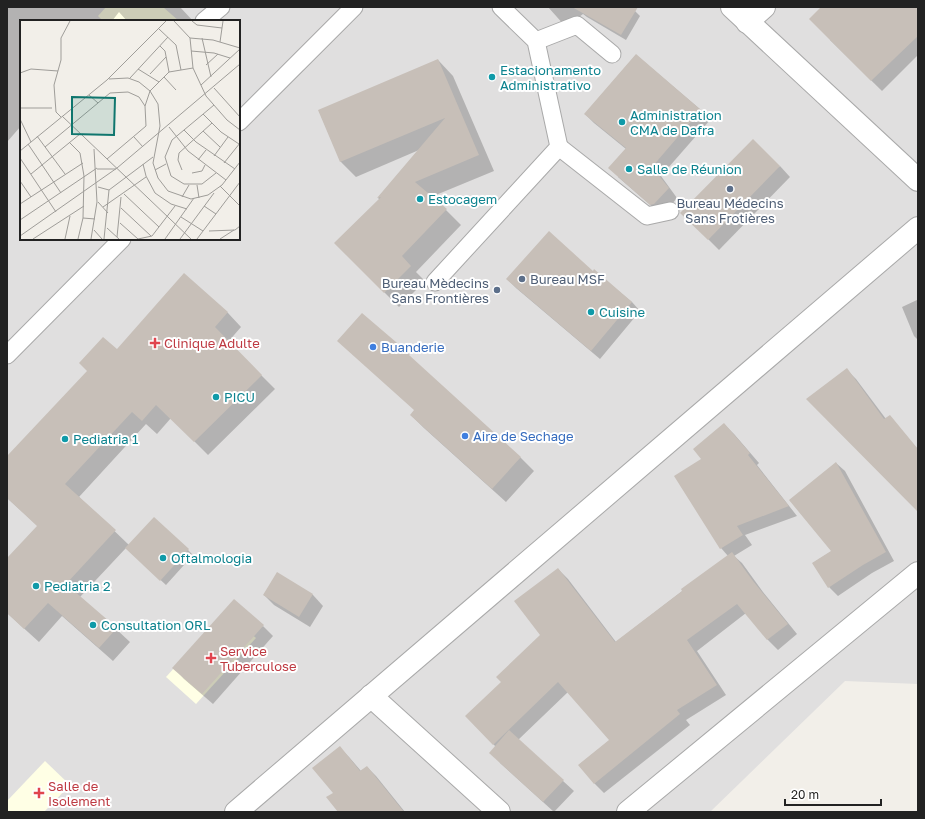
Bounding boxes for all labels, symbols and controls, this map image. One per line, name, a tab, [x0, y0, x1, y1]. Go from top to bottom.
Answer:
inset map	[20, 20, 240, 240]
place label: Estacionamento Administrativo	[500, 62, 601, 93]
marker: Estacionamento Administrativo	[487, 72, 497, 82]
place label: Administration CMA de Dafra	[630, 107, 722, 138]
marker: Administration CMA de Dafra	[617, 117, 627, 127]
place label: Salle de Réunion	[637, 161, 742, 177]
marker: Salle de Réunion	[624, 164, 634, 174]
marker: Bureau Médecins Sans Frotières	[725, 184, 735, 194]
place label: Estocagem	[428, 191, 497, 207]
marker: Estocagem	[415, 194, 425, 204]
place label: Bureau Médecins Sans Frotières	[676, 195, 784, 226]
place label: Bureau MSF	[530, 271, 605, 287]
marker: Bureau MSF	[517, 274, 527, 284]
place label: Bureau Mèdecins Sans Frontières	[382, 275, 489, 306]
marker: Bureau Mèdecins Sans Frontières	[492, 285, 502, 295]
place label: Cuisine	[599, 304, 645, 320]
marker: Cuisine	[586, 307, 596, 317]
place label: Clinique Adulte	[164, 335, 260, 351]
marker: Clinique Adulte	[149, 337, 161, 349]
place label: Buanderie	[381, 339, 445, 355]
marker: Buanderie	[368, 342, 378, 352]
place label: PICU	[224, 389, 255, 405]
marker: PICU	[211, 392, 221, 402]
place label: Aire de Sechage	[473, 428, 574, 444]
place label: Pediatria 1	[73, 431, 138, 447]
marker: Aire de Sechage	[460, 431, 470, 441]
marker: Pediatria 1	[60, 434, 70, 444]
place label: Oftalmologia	[171, 550, 252, 566]
marker: Oftalmologia	[158, 553, 168, 563]
place label: Pediatria 2	[44, 578, 111, 594]
marker: Pediatria 2	[31, 581, 41, 591]
place label: Consultation ORL	[101, 617, 211, 633]
marker: Consultation ORL	[88, 620, 98, 630]
place label: Service Tuberculose	[220, 643, 296, 674]
marker: Service Tuberculose	[205, 652, 217, 664]
place label: Salle de Isolement	[48, 778, 110, 809]
scale bar	[785, 781, 881, 807]
marker: Salle de Isolement	[33, 787, 45, 799]
text: 20 m	[791, 787, 819, 802]

